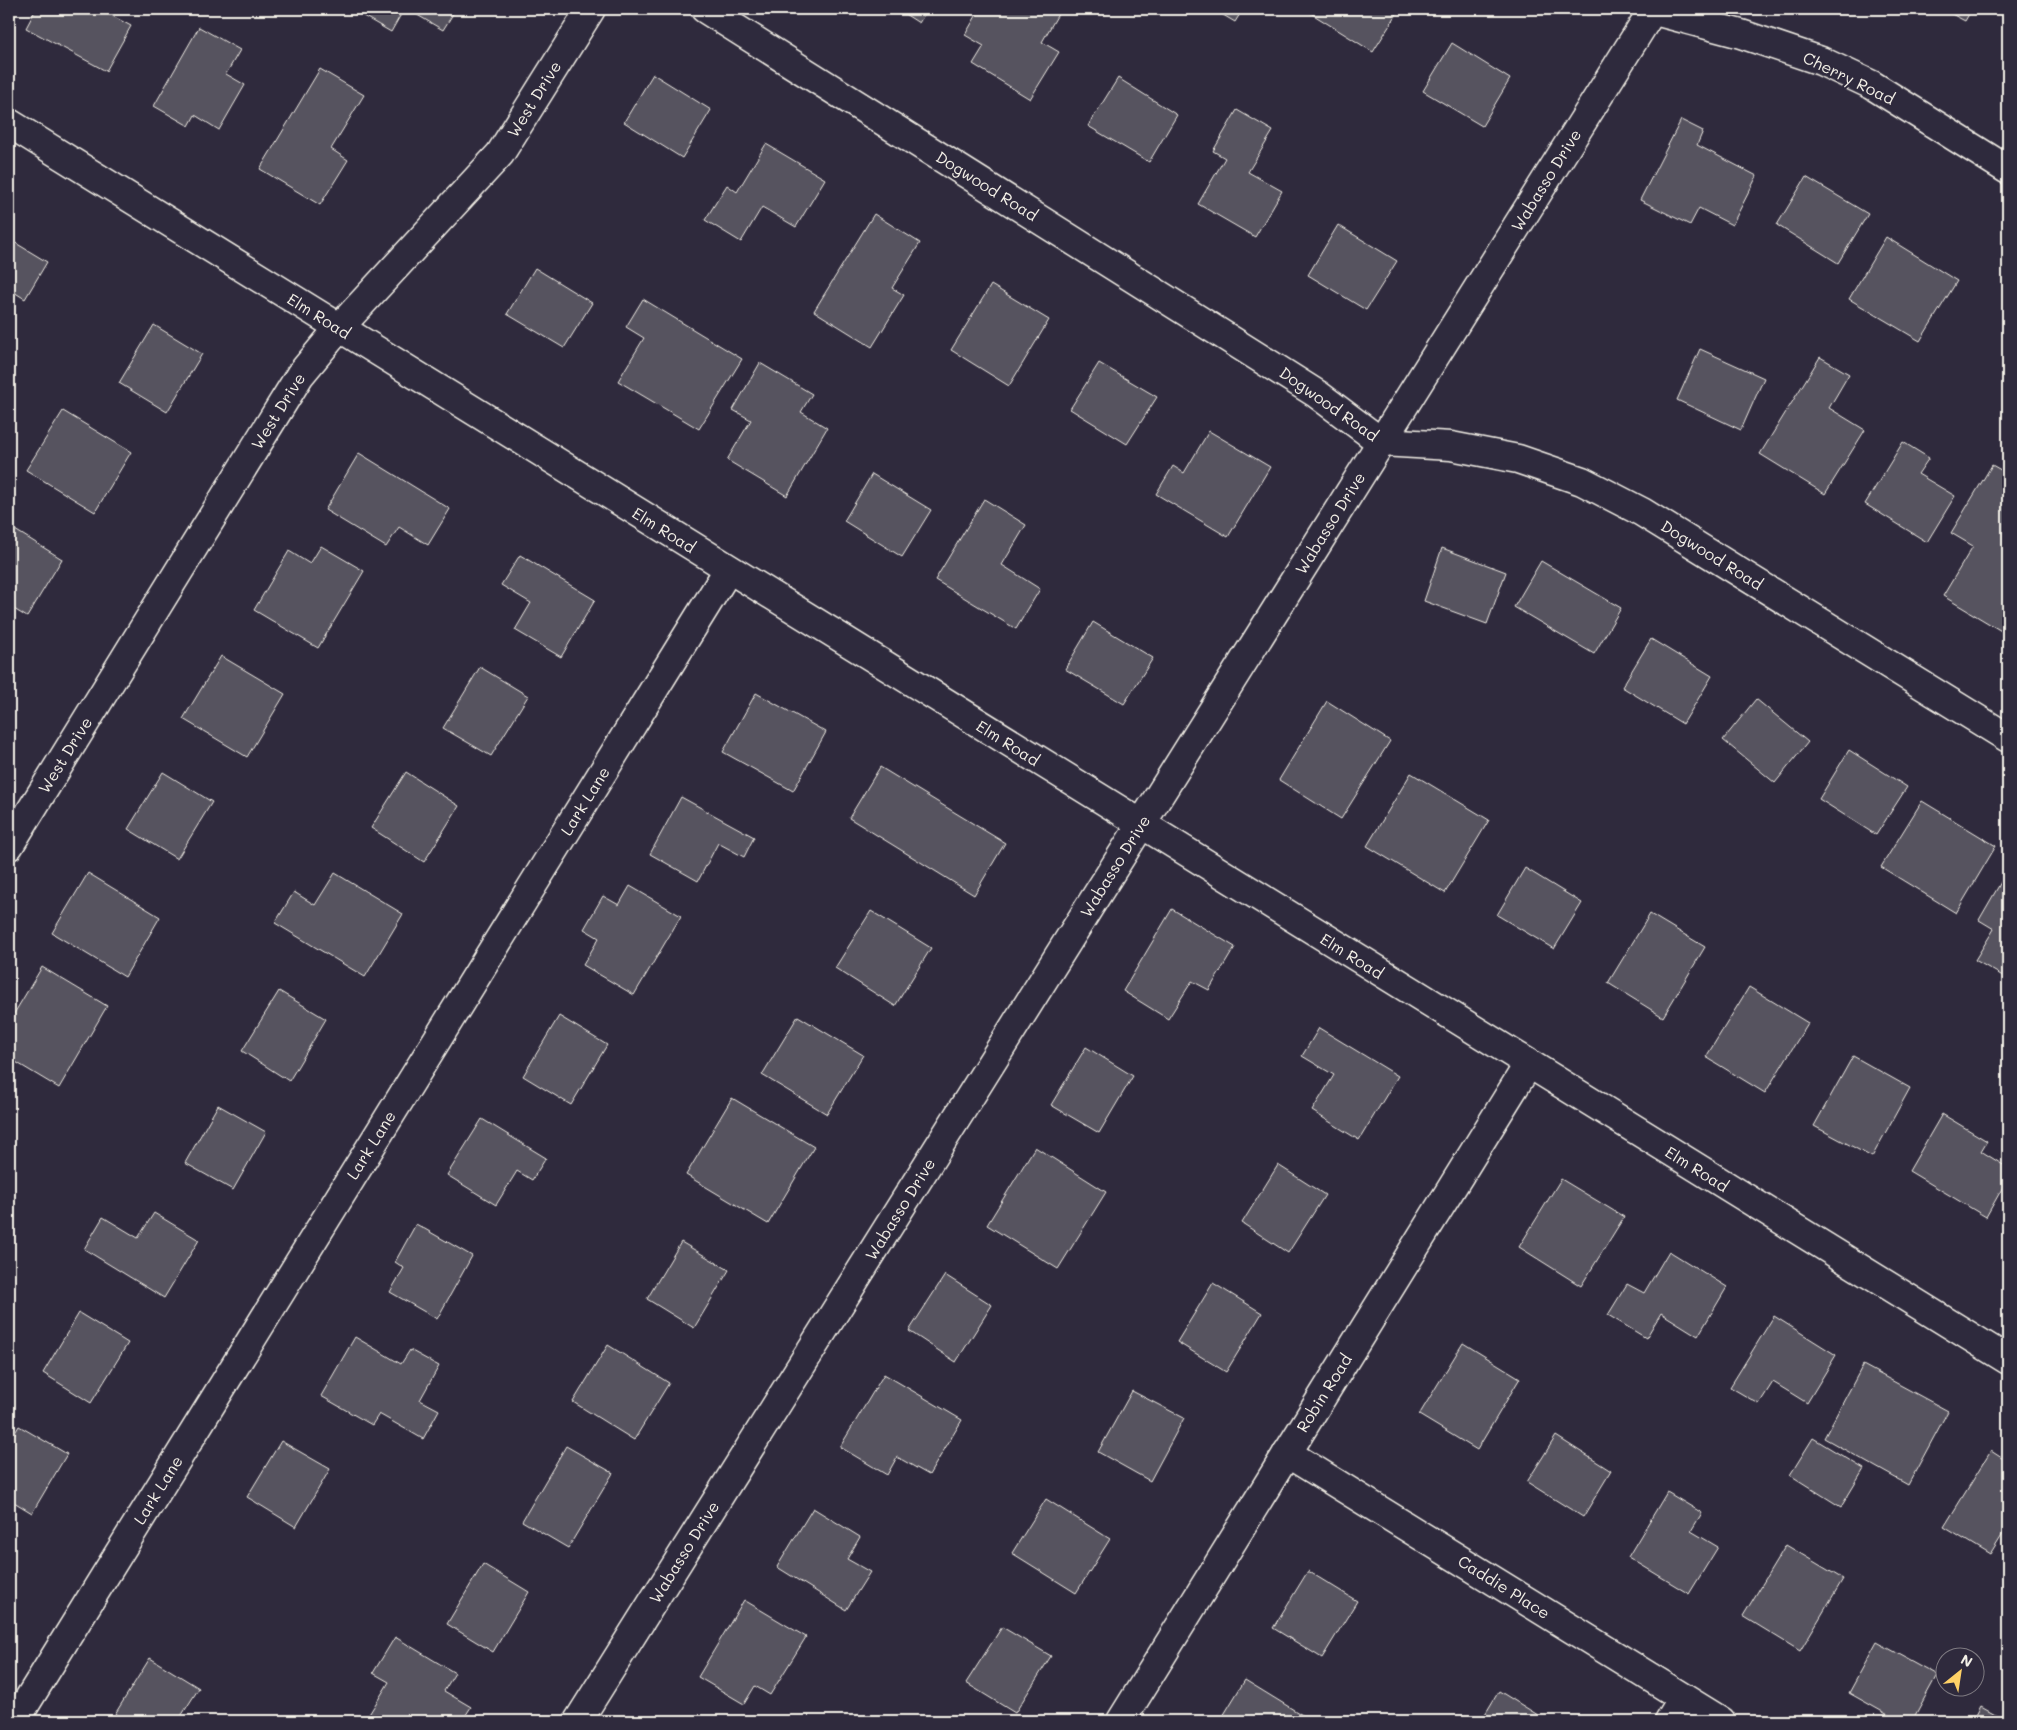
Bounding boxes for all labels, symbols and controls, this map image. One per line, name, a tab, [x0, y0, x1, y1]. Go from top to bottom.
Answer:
street label: Cherry Road	[1800, 46, 1899, 109]
street label: West Drive	[502, 57, 565, 141]
street label: Wabasso Drive	[1506, 125, 1585, 235]
street label: Dogwood Road	[932, 146, 1042, 225]
street label: Elm Road	[284, 288, 355, 343]
street label: Dogwood Road	[1276, 362, 1383, 446]
street label: West Drive	[246, 369, 309, 453]
street label: Wabasso Drive	[1290, 468, 1369, 578]
street label: Elm Road	[629, 502, 700, 557]
street label: Dogwood Road	[1657, 515, 1767, 594]
street label: West Drive	[33, 713, 96, 797]
street label: Elm Road	[973, 715, 1044, 770]
street label: Lark Lane	[555, 762, 614, 839]
street label: Wabasso Drive	[1075, 811, 1154, 921]
street label: Elm Road	[1317, 928, 1388, 983]
street label: Lark Lane	[341, 1106, 400, 1183]
street label: Elm Road	[1662, 1141, 1733, 1196]
street label: Wabasso Drive	[860, 1154, 939, 1264]
street label: Robin Road	[1291, 1350, 1356, 1436]
street label: Lark Lane	[128, 1451, 187, 1528]
street label: Wabasso Drive	[644, 1497, 723, 1607]
street label: Caddie Place	[1454, 1550, 1554, 1623]
north arrow	[1934, 1648, 1984, 1698]
text: N	[1957, 1649, 1976, 1671]

